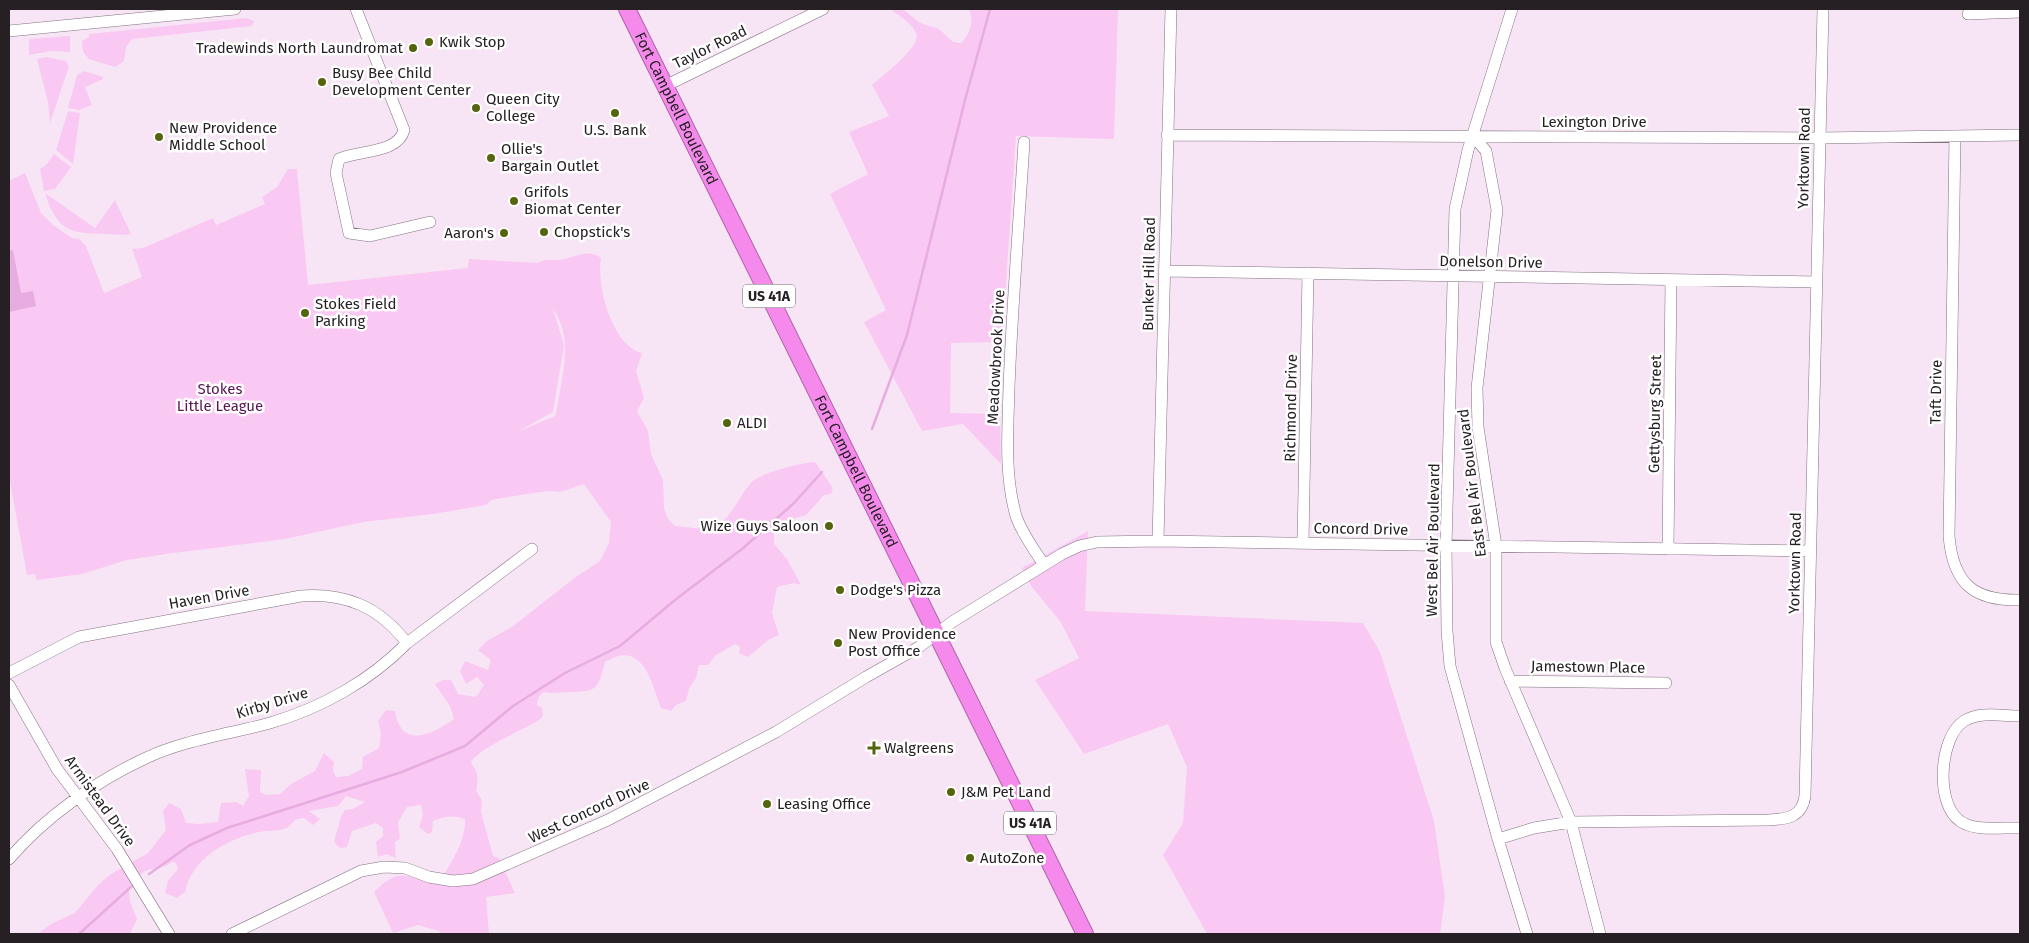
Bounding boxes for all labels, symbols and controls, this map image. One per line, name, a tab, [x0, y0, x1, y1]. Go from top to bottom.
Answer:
street label: Taylor Road	[670, 21, 750, 73]
street label: Fort Campbell Boulevard	[631, 29, 722, 188]
place label: Kwik Stop	[439, 33, 505, 51]
marker: Kwik Stop	[423, 36, 435, 48]
place label: Tradewinds North Laundromat	[196, 39, 404, 57]
marker: Tradewinds North Laundromat	[407, 42, 419, 54]
place label: Busy Bee Child Development Center	[332, 64, 471, 99]
marker: Busy Bee Child Development Center	[316, 76, 328, 88]
place label: Queen City College	[486, 90, 560, 125]
marker: Queen City College	[470, 102, 482, 114]
marker: U.S. Bank	[609, 107, 621, 119]
street label: Yorktown Road	[1794, 107, 1814, 209]
street label: Lexington Drive	[1541, 113, 1647, 131]
place label: New Providence Middle School	[169, 119, 277, 154]
place label: U.S. Bank	[584, 121, 647, 139]
marker: New Providence Middle School	[153, 131, 165, 143]
place label: Ollie's Bargain Outlet	[501, 140, 599, 175]
marker: Ollie's Bargain Outlet	[485, 152, 497, 164]
place label: Grifols Biomat Center	[524, 183, 621, 218]
marker: Grifols Biomat Center	[508, 195, 520, 207]
street label: Bunker Hill Road	[1139, 217, 1159, 331]
place label: Chopstick's	[554, 223, 630, 241]
place label: Aaron's	[444, 224, 494, 242]
marker: Chopstick's	[538, 226, 550, 238]
marker: Aaron's	[498, 227, 510, 239]
street label: Donelson Drive	[1439, 252, 1543, 272]
road number: US 41A	[743, 284, 795, 308]
street label: Meadowbrook Drive	[983, 289, 1009, 425]
place label: Stokes Field Parking	[315, 295, 396, 330]
marker: Stokes Field Parking	[299, 307, 311, 319]
street label: Richmond Drive	[1281, 354, 1301, 462]
street label: Gettysburg Street	[1645, 354, 1665, 473]
street label: Taft Drive	[1926, 359, 1946, 425]
park label: Stokes Little League	[177, 380, 263, 415]
street label: Fort Campbell Boulevard	[811, 392, 901, 551]
street label: East Bel Air Boulevard	[1454, 408, 1490, 558]
place label: ALDI	[737, 414, 767, 432]
marker: ALDI	[721, 417, 733, 429]
street label: West Bel Air Boulevard	[1423, 463, 1443, 617]
street label: Yorktown Road	[1785, 512, 1805, 614]
place label: Wize Guys Saloon	[701, 517, 819, 535]
street label: Concord Drive	[1313, 519, 1409, 539]
marker: Wize Guys Saloon	[823, 520, 835, 532]
street label: Haven Drive	[167, 581, 251, 613]
place label: Dodge's Pizza	[850, 581, 941, 599]
marker: Dodge's Pizza	[834, 584, 846, 596]
place label: New Providence Post Office	[848, 625, 956, 660]
marker: New Providence Post Office	[832, 637, 844, 649]
street label: Jamestown Place	[1531, 657, 1645, 677]
street label: Kirby Drive	[234, 684, 310, 722]
place label: Walgreens	[884, 739, 954, 757]
marker: Walgreens	[868, 742, 880, 754]
street label: Armistead Drive	[61, 752, 139, 850]
street label: West Concord Drive	[526, 775, 652, 847]
place label: J&M Pet Land	[961, 783, 1051, 801]
marker: J&M Pet Land	[945, 786, 957, 798]
place label: Leasing Office	[777, 795, 871, 813]
marker: Leasing Office	[761, 798, 773, 810]
road number: US 41A	[1004, 811, 1056, 834]
place label: AutoZone	[980, 849, 1045, 867]
marker: AutoZone	[964, 852, 976, 864]

